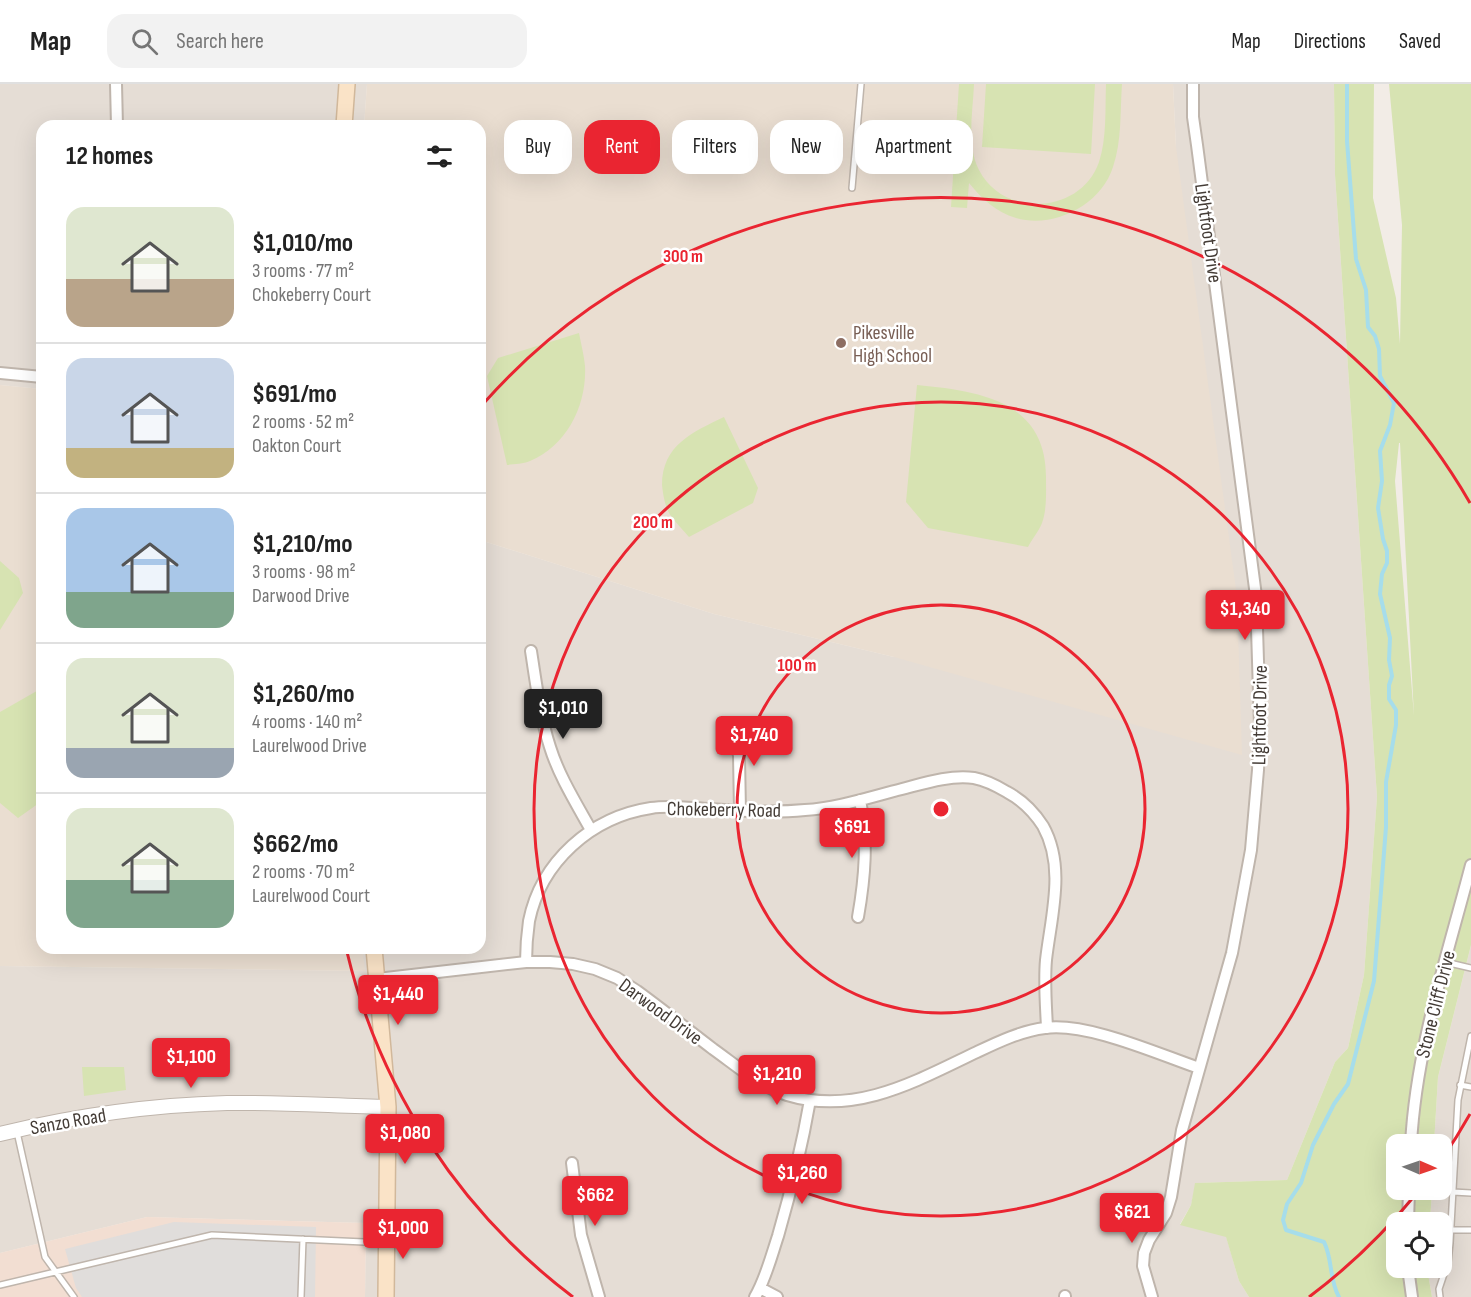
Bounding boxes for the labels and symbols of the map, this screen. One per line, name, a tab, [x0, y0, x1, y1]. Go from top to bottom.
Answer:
street label: Lightfoot Drive	[1189, 182, 1227, 284]
text: 300 m	[663, 246, 703, 267]
place label: Pikesville High School	[853, 321, 932, 368]
marker: Pikesville High School	[834, 336, 848, 350]
text: 200 m	[633, 512, 673, 533]
pin: $1,340	[1196, 590, 1294, 641]
text: 100 m	[778, 655, 817, 676]
street label: Lightfoot Drive	[1247, 665, 1273, 765]
pin: $1,010	[514, 689, 612, 740]
pin: $1,740	[705, 716, 803, 767]
street label: Chokeberry Road	[667, 797, 781, 823]
centre of rings	[931, 799, 951, 819]
pin: $691	[816, 808, 888, 859]
street label: Stone Cliff Drive	[1411, 948, 1461, 1060]
street label: Darwood Drive	[614, 973, 707, 1050]
pin: $1,440	[349, 975, 447, 1026]
pin: $1,100	[142, 1038, 240, 1089]
pin: $1,210	[728, 1055, 826, 1106]
street label: Sanzo Road	[28, 1104, 108, 1140]
pin: $1,080	[356, 1114, 454, 1165]
north arrow	[1386, 1134, 1452, 1200]
pin: $1,260	[753, 1154, 851, 1205]
pin: $662	[559, 1176, 631, 1227]
pin: $621	[1096, 1193, 1168, 1244]
pin: $1,000	[354, 1209, 452, 1260]

